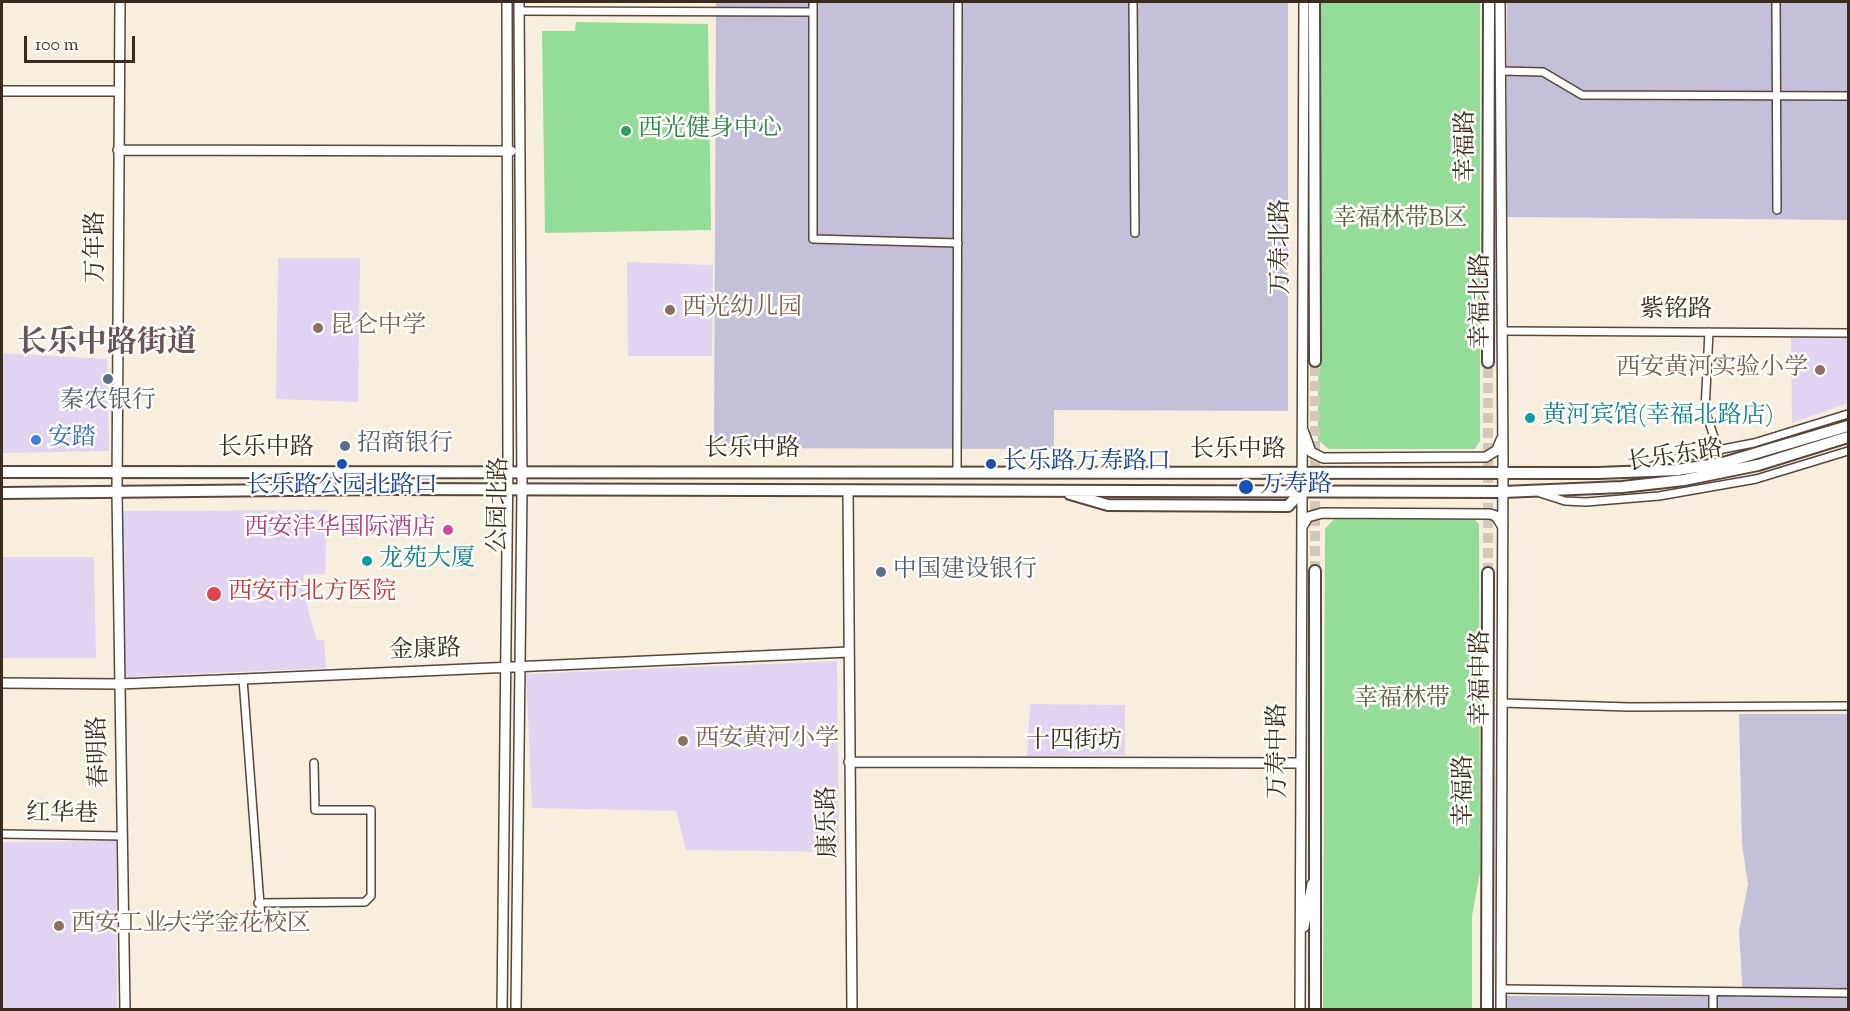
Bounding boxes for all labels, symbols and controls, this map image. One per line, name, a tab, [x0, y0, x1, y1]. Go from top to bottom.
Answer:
scale bar	[27, 24, 138, 62]
text: 100 m	[35, 33, 79, 59]
street label: 幸福路	[1454, 110, 1482, 182]
place label: 西光健身中心	[638, 117, 782, 145]
marker: 西光健身中心	[619, 124, 633, 138]
street label: 万寿北路	[1269, 199, 1297, 295]
park label: 幸福林带B区	[1332, 207, 1468, 235]
street label: 万年路	[84, 211, 112, 283]
street label: 幸福北路	[1469, 253, 1497, 349]
place label: 西光幼儿园	[682, 296, 802, 324]
street label: 紫铭路	[1640, 298, 1712, 326]
marker: 西光幼儿园	[663, 303, 677, 317]
place label: 昆仑中学	[330, 314, 426, 342]
marker: 昆仑中学	[311, 321, 325, 335]
district label: 长乐中路街道	[17, 328, 197, 364]
place label: 西安黄河实验小学	[1616, 356, 1808, 384]
marker: 西安黄河实验小学	[1813, 363, 1827, 377]
marker: 秦农银行	[101, 372, 115, 386]
place label: 秦农银行	[60, 389, 156, 417]
place label: 黄河宾馆(幸福北路店)	[1542, 404, 1774, 432]
marker: 黄河宾馆(幸福北路店)	[1523, 411, 1537, 425]
place label: 安踏	[48, 426, 96, 454]
place label: 招商银行	[357, 432, 453, 460]
marker: 安踏	[29, 433, 43, 447]
street label: 长乐中路	[218, 436, 314, 464]
street label: 长乐东路	[1625, 436, 1725, 480]
street label: 长乐中路	[704, 437, 800, 465]
street label: 长乐中路	[1190, 438, 1286, 466]
marker: 招商银行	[338, 439, 352, 453]
place label: 长乐路万寿路口	[1003, 450, 1171, 478]
marker: 长乐路公园北路口	[335, 457, 349, 471]
street label: 公园北路	[486, 457, 516, 553]
marker: 长乐路万寿路口	[984, 457, 998, 471]
place label: 万寿路	[1260, 473, 1332, 501]
place label: 长乐路公园北路口	[246, 474, 438, 502]
marker: 万寿路	[1237, 478, 1255, 496]
place label: 西安沣华国际酒店	[244, 516, 436, 544]
marker: 西安沣华国际酒店	[441, 523, 455, 537]
place label: 龙苑大厦	[379, 547, 475, 575]
marker: 龙苑大厦	[360, 554, 374, 568]
place label: 中国建设银行	[893, 558, 1037, 586]
marker: 中国建设银行	[874, 565, 888, 579]
place label: 西安市北方医院	[228, 580, 396, 608]
marker: 西安市北方医院	[205, 585, 223, 603]
street label: 幸福中路	[1469, 630, 1497, 726]
street label: 金康路	[389, 636, 461, 668]
park label: 幸福林带	[1354, 687, 1450, 715]
street label: 万寿中路	[1266, 703, 1294, 799]
street label: 春明路	[85, 716, 117, 788]
place label: 西安黄河小学	[695, 727, 839, 755]
street label: 十四街坊	[1026, 729, 1122, 757]
marker: 西安黄河小学	[676, 734, 690, 748]
street label: 幸福路	[1452, 755, 1480, 827]
street label: 康乐路	[815, 786, 845, 858]
street label: 红华巷	[26, 801, 98, 831]
place label: 西安工业大学金花校区	[71, 912, 311, 940]
marker: 西安工业大学金花校区	[52, 919, 66, 933]

